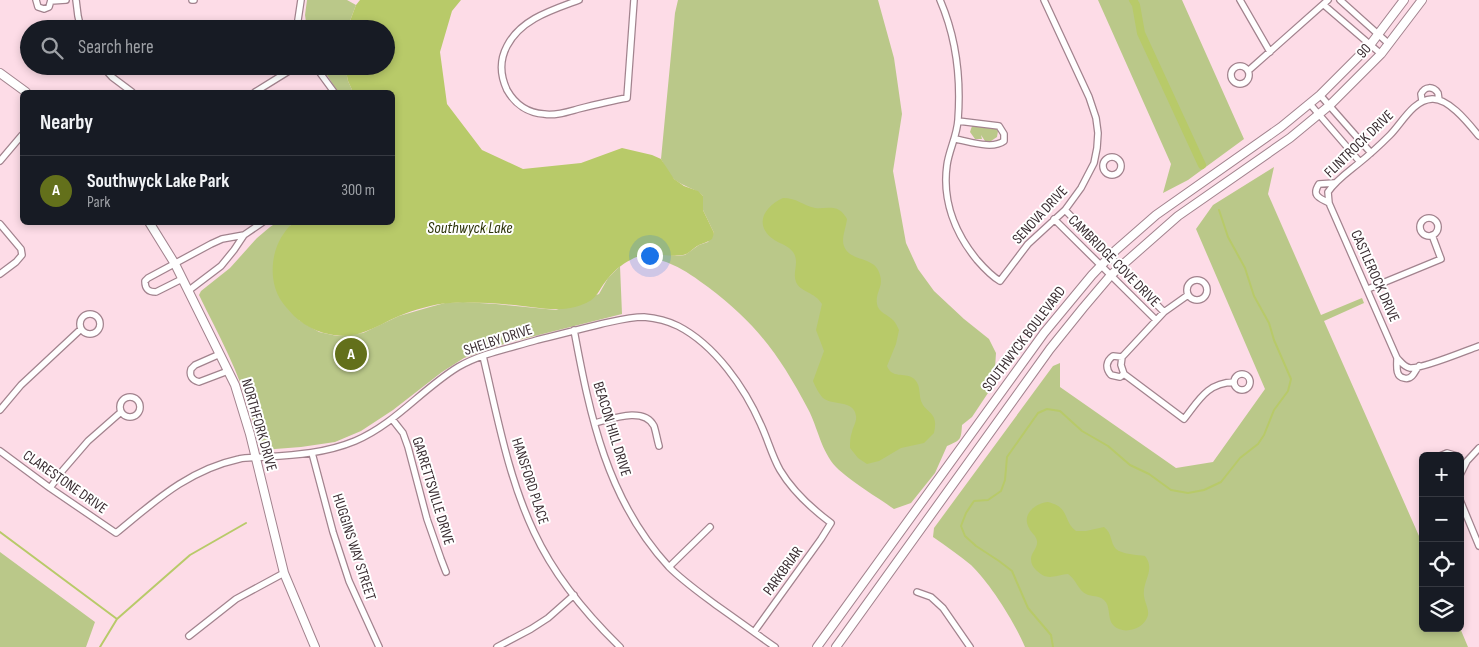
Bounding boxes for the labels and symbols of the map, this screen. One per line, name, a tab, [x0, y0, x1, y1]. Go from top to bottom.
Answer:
street label: 90	[1352, 40, 1376, 62]
street label: FLINTROCK DRIVE	[1320, 106, 1398, 182]
street label: SENOVA DRIVE	[1008, 182, 1072, 248]
street label: CAMBRIDGE COVE DRIVE	[1064, 211, 1164, 311]
water label: Southwyck Lake	[428, 219, 512, 238]
street label: CASTLEROCK DRIVE	[1346, 227, 1404, 325]
your location	[637, 243, 663, 269]
street label: SOUTHWYCK BOULEVARD	[978, 282, 1070, 396]
street label: SHELBY DRIVE	[461, 320, 535, 360]
pin: A	[335, 335, 367, 373]
street label: NORTHFORK DRIVE	[237, 377, 281, 473]
street label: BEACON HILL DRIVE	[589, 379, 635, 479]
street label: GARRETTSVILLE DRIVE	[408, 435, 458, 547]
street label: HANSFORD PLACE	[507, 435, 553, 527]
street label: CLARESTONE DRIVE	[19, 446, 111, 518]
street label: HUGGINS WAY STREET	[328, 491, 380, 603]
street label: PARKBRIAR	[759, 543, 807, 599]

